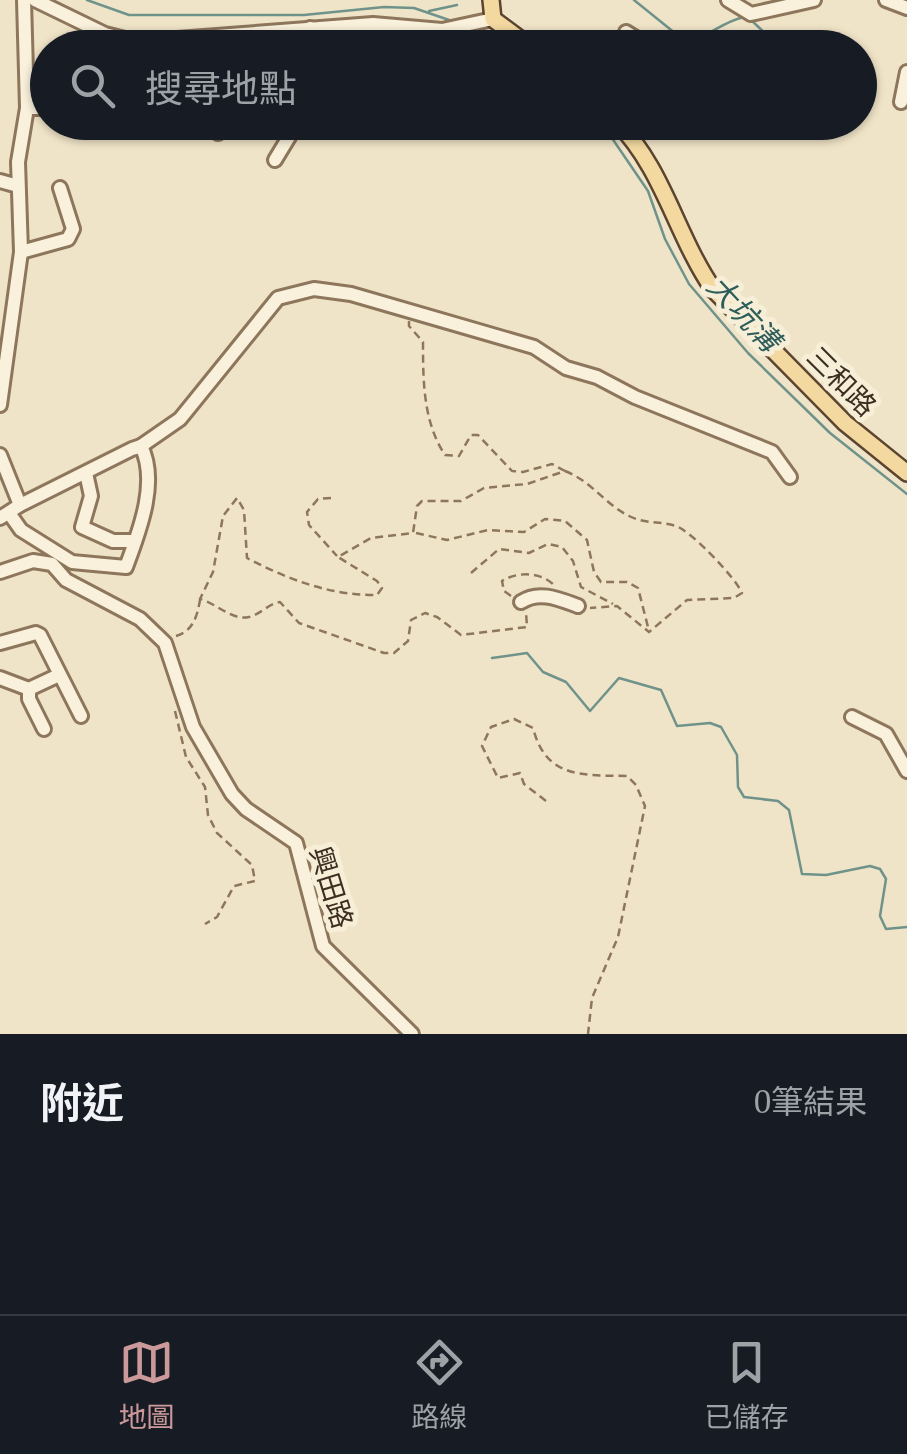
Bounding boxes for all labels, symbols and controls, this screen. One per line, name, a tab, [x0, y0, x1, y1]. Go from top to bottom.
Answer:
search box	[30, 30, 877, 140]
icon: search	[65, 58, 120, 113]
text: 搜尋地點	[145, 63, 297, 113]
water label: 大坑溝	[699, 266, 792, 362]
street label: 三和路	[799, 338, 885, 424]
street label: 興田路	[302, 841, 362, 933]
text: 附近	[40, 1074, 124, 1130]
text: 0筆結果	[754, 1080, 867, 1122]
tab: 地圖	[118, 1335, 175, 1435]
tab: 路線	[411, 1335, 468, 1435]
tab: 已儲存	[704, 1335, 789, 1435]

